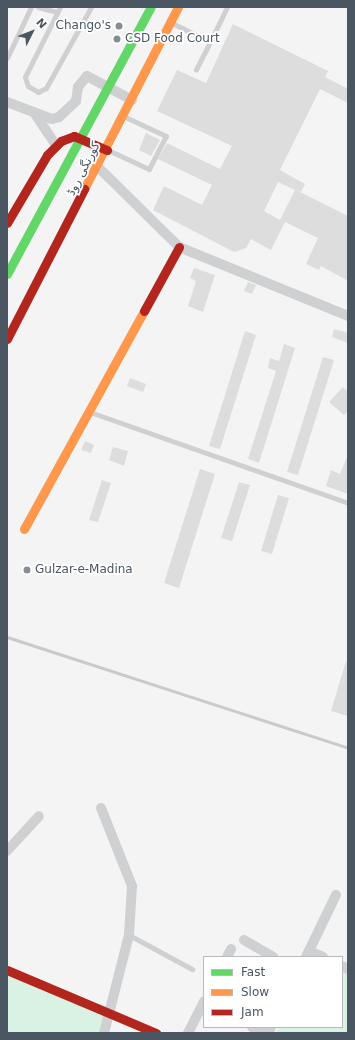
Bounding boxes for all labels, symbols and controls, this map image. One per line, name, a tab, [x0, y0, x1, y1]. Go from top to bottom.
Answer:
north arrow	[12, 12, 52, 52]
text: N	[33, 16, 49, 31]
place label: Chango's	[56, 19, 111, 33]
marker: Chango's	[114, 21, 124, 31]
place label: CSD Food Court	[125, 32, 220, 46]
marker: CSD Food Court	[112, 34, 122, 44]
street label: کورنگی روڈ	[64, 140, 104, 198]
place label: Gulzar-e-Madina	[35, 563, 133, 577]
marker: Gulzar-e-Madina	[22, 565, 32, 575]
legend	[203, 956, 343, 1028]
text: Fast	[241, 965, 265, 979]
text: Slow	[241, 985, 269, 999]
text: Jam	[241, 1005, 264, 1019]

